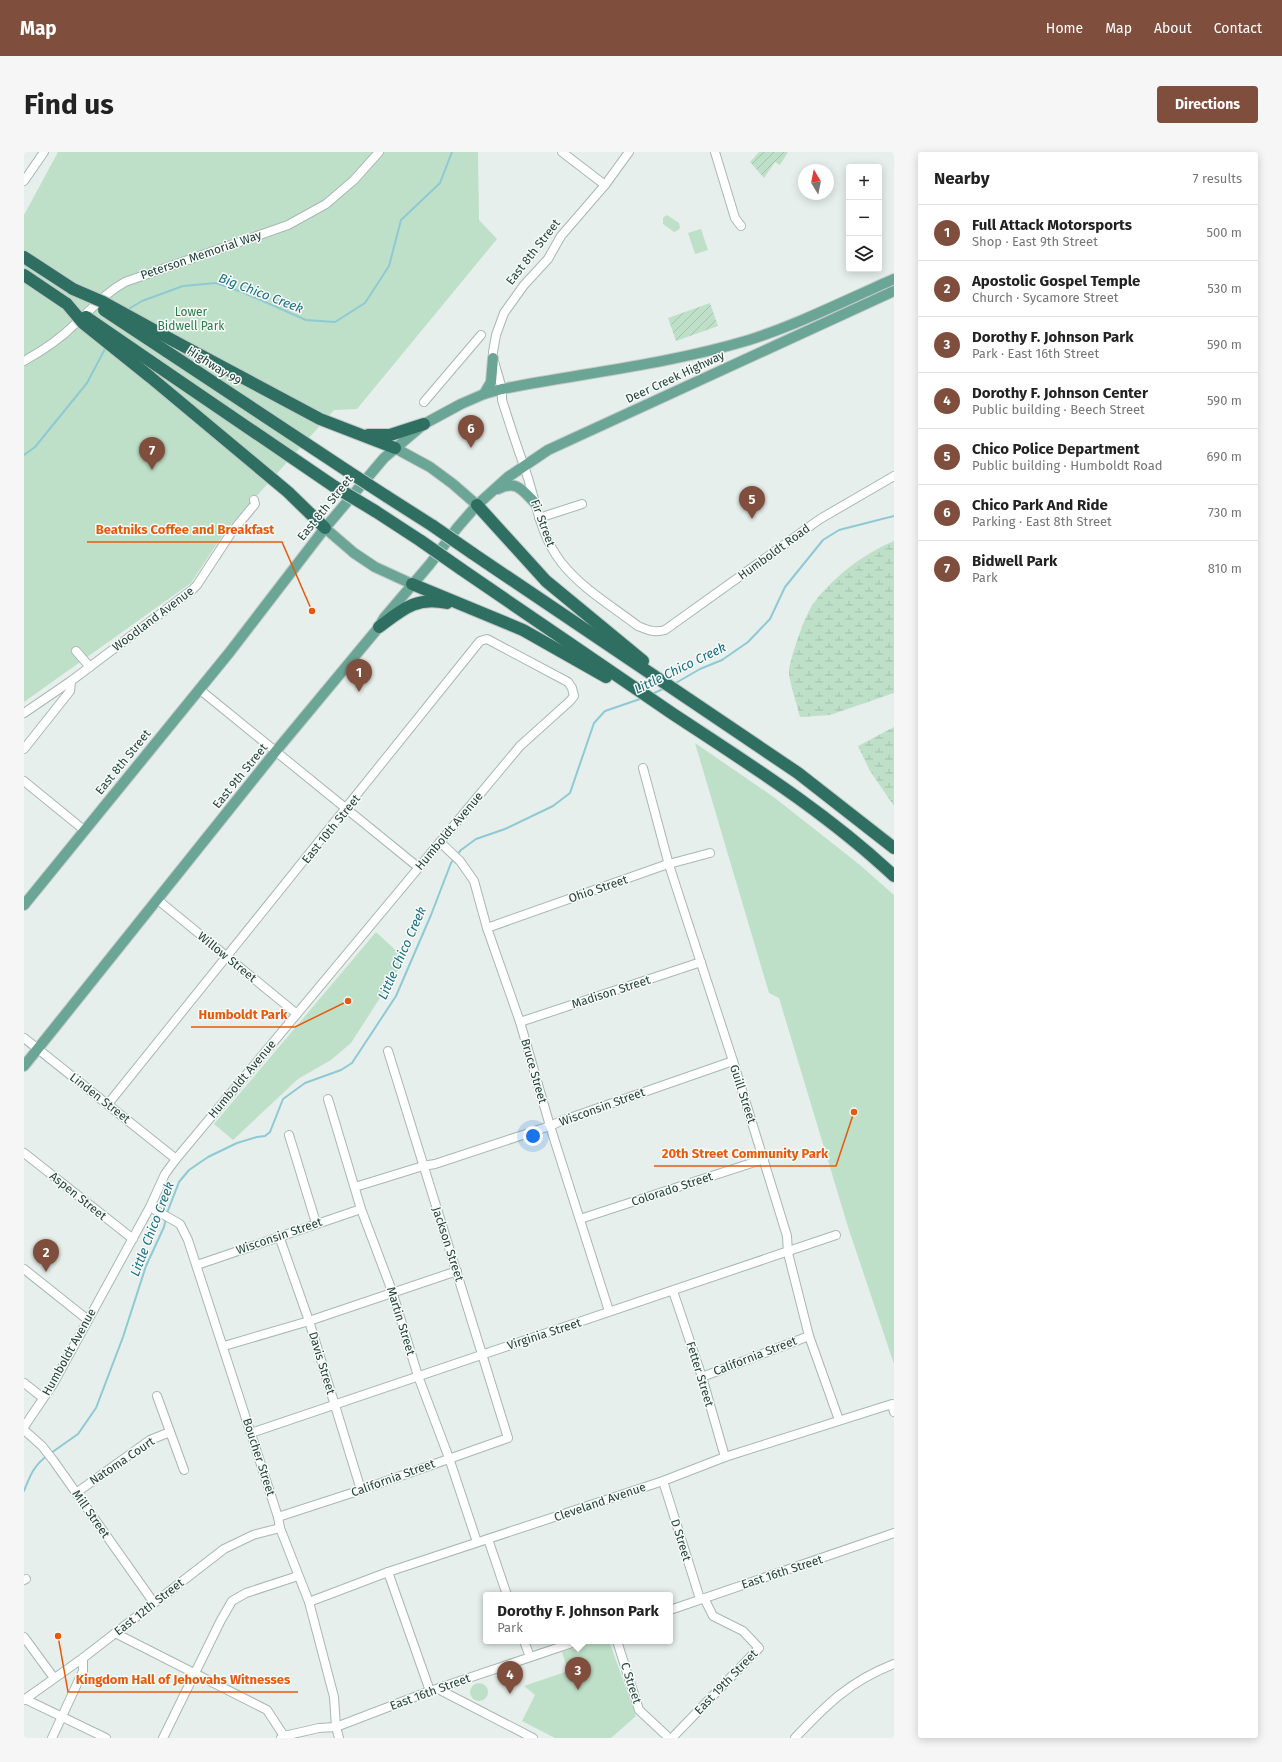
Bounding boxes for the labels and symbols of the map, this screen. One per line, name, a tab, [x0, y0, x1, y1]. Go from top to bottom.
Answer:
north arrow	[798, 164, 834, 200]
street label: East 8th Street	[503, 216, 563, 288]
street label: Peterson Memorial Way	[139, 228, 264, 282]
water label: Big Chico Creek	[217, 270, 305, 316]
park label: Lower Bidwell Park	[158, 305, 225, 333]
street label: Highway 99	[184, 343, 244, 389]
street label: Deer Creek Highway	[623, 348, 727, 406]
pin: 6	[458, 415, 484, 448]
pin: 7	[139, 437, 165, 470]
street label: East 8th Street	[295, 472, 356, 543]
pin: 5	[739, 486, 765, 519]
street label: Fir Street	[528, 497, 558, 549]
callout: Beatniks Coffee and Breakfast	[87, 517, 282, 542]
street label: Humboldt Road	[735, 521, 813, 583]
text: Beatniks Coffee and Breakfast	[96, 522, 275, 537]
street label: Woodland Avenue	[110, 584, 196, 654]
water label: Little Chico Creek	[632, 639, 728, 697]
pin: 1	[346, 659, 372, 692]
street label: East 8th Street	[93, 726, 154, 797]
street label: East 9th Street	[210, 740, 271, 811]
street label: Humboldt Avenue	[412, 789, 486, 873]
street label: East 10th Street	[299, 791, 364, 866]
street label: Ohio Street	[567, 872, 630, 906]
water label: Little Chico Creek	[375, 904, 429, 1002]
street label: Willow Street	[195, 929, 260, 985]
street label: Madison Street	[570, 972, 653, 1011]
callout: Humboldt Park	[191, 1002, 295, 1027]
text: Humboldt Park	[199, 1007, 288, 1022]
street label: Humboldt Avenue	[205, 1037, 279, 1121]
street label: Bruce Street	[518, 1037, 550, 1106]
street label: Guill Street	[727, 1063, 759, 1126]
street label: Linden Street	[67, 1070, 134, 1126]
street label: Wisconsin Street	[557, 1085, 647, 1129]
your location	[523, 1126, 543, 1146]
callout: 20th Street Community Park	[654, 1141, 836, 1166]
text: 20th Street Community Park	[662, 1146, 829, 1161]
street label: Aspen Street	[47, 1169, 110, 1224]
street label: Colorado Street	[630, 1169, 715, 1209]
water label: Little Chico Creek	[127, 1180, 177, 1278]
street label: Jackson Street	[429, 1205, 467, 1284]
street label: Wisconsin Street	[234, 1214, 325, 1257]
pin: 2	[33, 1239, 59, 1272]
street label: Martin Street	[384, 1285, 418, 1358]
street label: Humboldt Avenue	[39, 1306, 99, 1398]
street label: Virginia Street	[505, 1315, 583, 1353]
street label: Davis Street	[306, 1330, 338, 1397]
street label: California Street	[711, 1333, 799, 1378]
street label: Fetter Street	[683, 1340, 717, 1409]
street label: Boucher Street	[240, 1416, 278, 1498]
street label: Natoma Court	[87, 1434, 158, 1488]
street label: California Street	[349, 1456, 437, 1500]
street label: Cleveland Avenue	[552, 1480, 648, 1524]
street label: Mill Street	[69, 1487, 113, 1541]
street label: D Street	[668, 1517, 694, 1563]
street label: East 16th Street	[740, 1552, 825, 1592]
street label: East 12th Street	[112, 1575, 187, 1638]
street label: East 19th Street	[692, 1646, 761, 1717]
pin: 3	[565, 1657, 591, 1690]
pin: 4	[497, 1661, 523, 1694]
street label: C Street	[618, 1661, 644, 1706]
callout: Kingdom Hall of Jehovahs Witnesses	[68, 1667, 298, 1692]
street label: East 16th Street	[388, 1671, 473, 1713]
text: Kingdom Hall of Jehovahs Witnesses	[76, 1672, 291, 1687]

